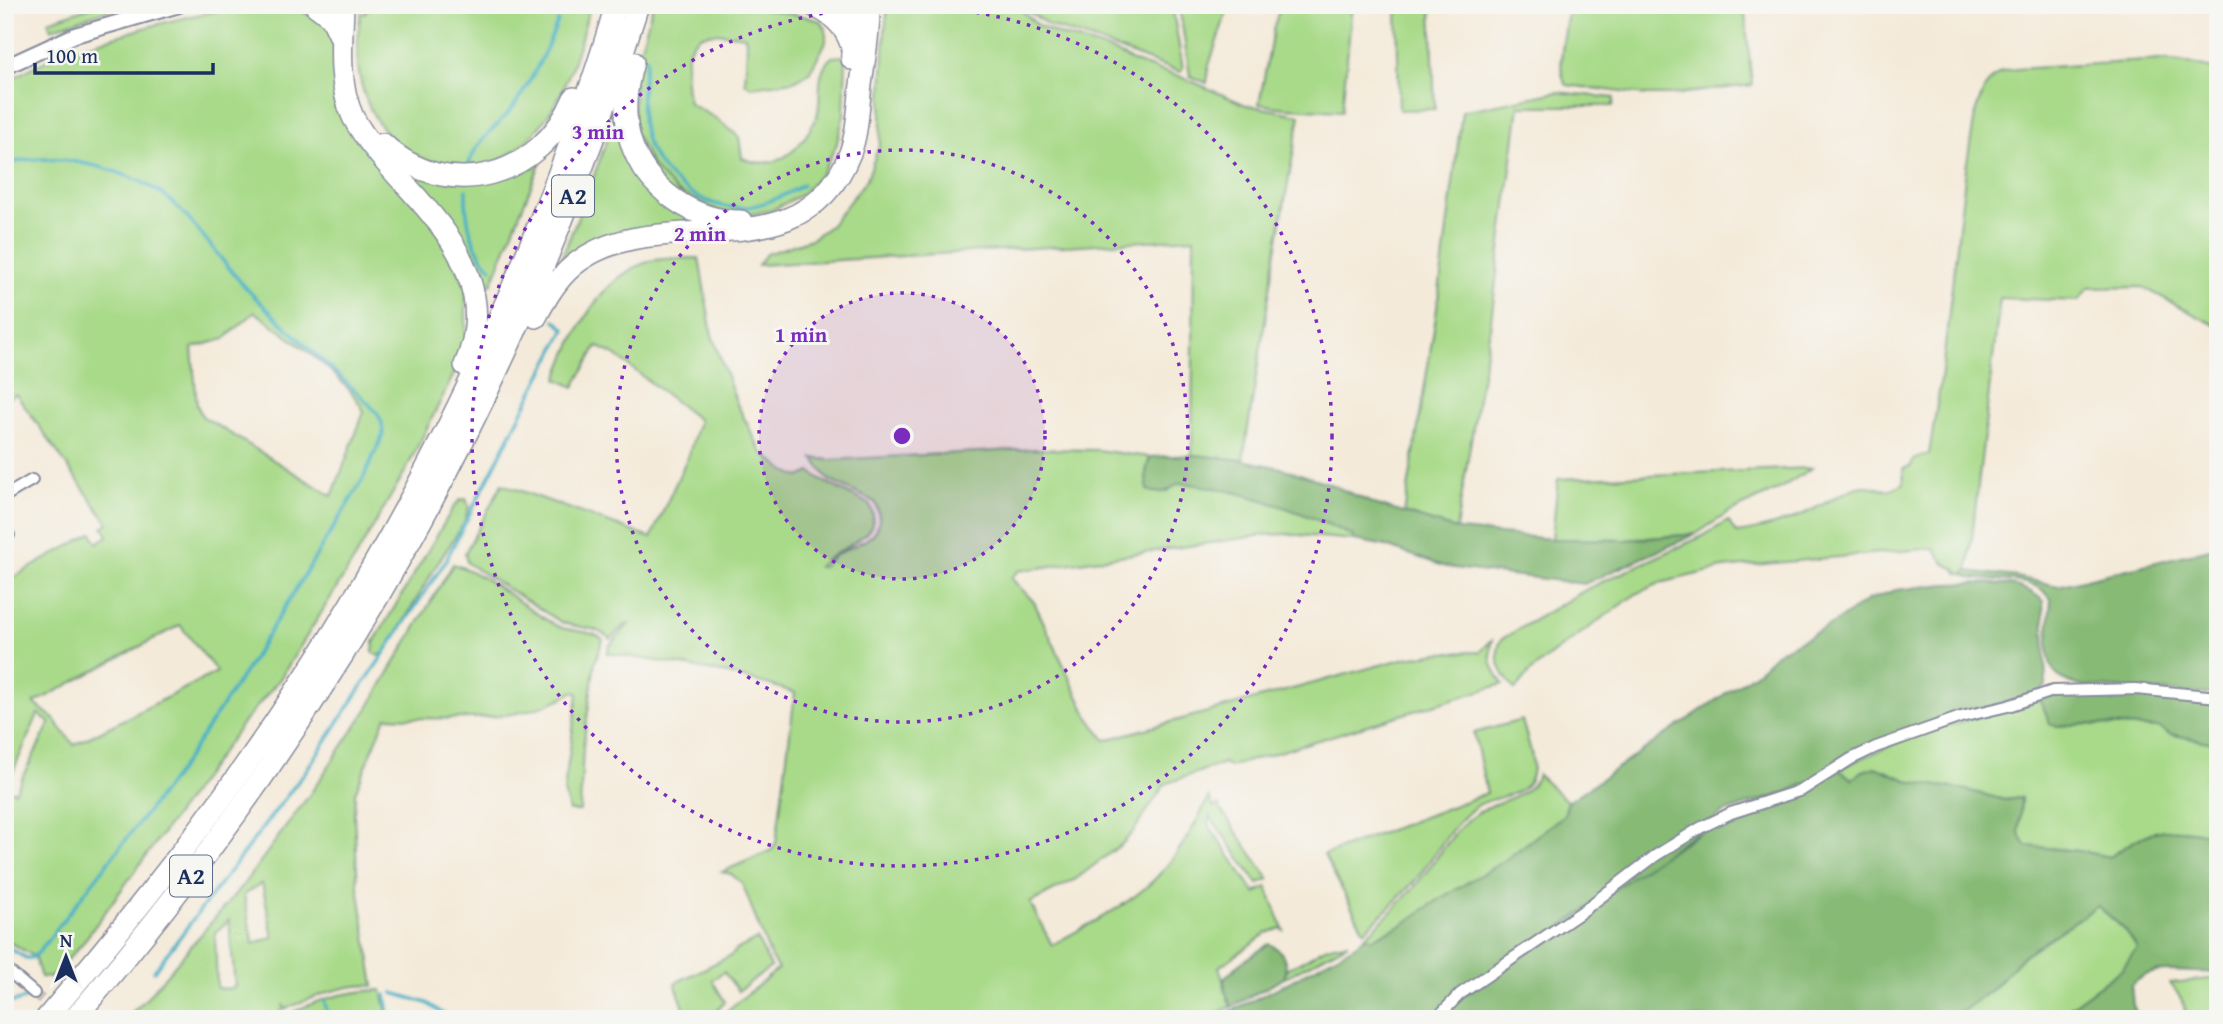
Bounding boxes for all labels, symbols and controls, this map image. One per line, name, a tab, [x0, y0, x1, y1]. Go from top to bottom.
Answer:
scale bar	[35, 32, 214, 76]
text: 100 m	[46, 40, 98, 71]
text: 3 min	[572, 116, 625, 147]
road number: A2	[552, 176, 594, 216]
text: 2 min	[674, 218, 727, 249]
text: 1 min	[775, 319, 828, 350]
centre of rings	[890, 424, 914, 448]
road number: A2	[170, 856, 212, 896]
north arrow	[32, 922, 102, 992]
text: N	[60, 926, 73, 954]

